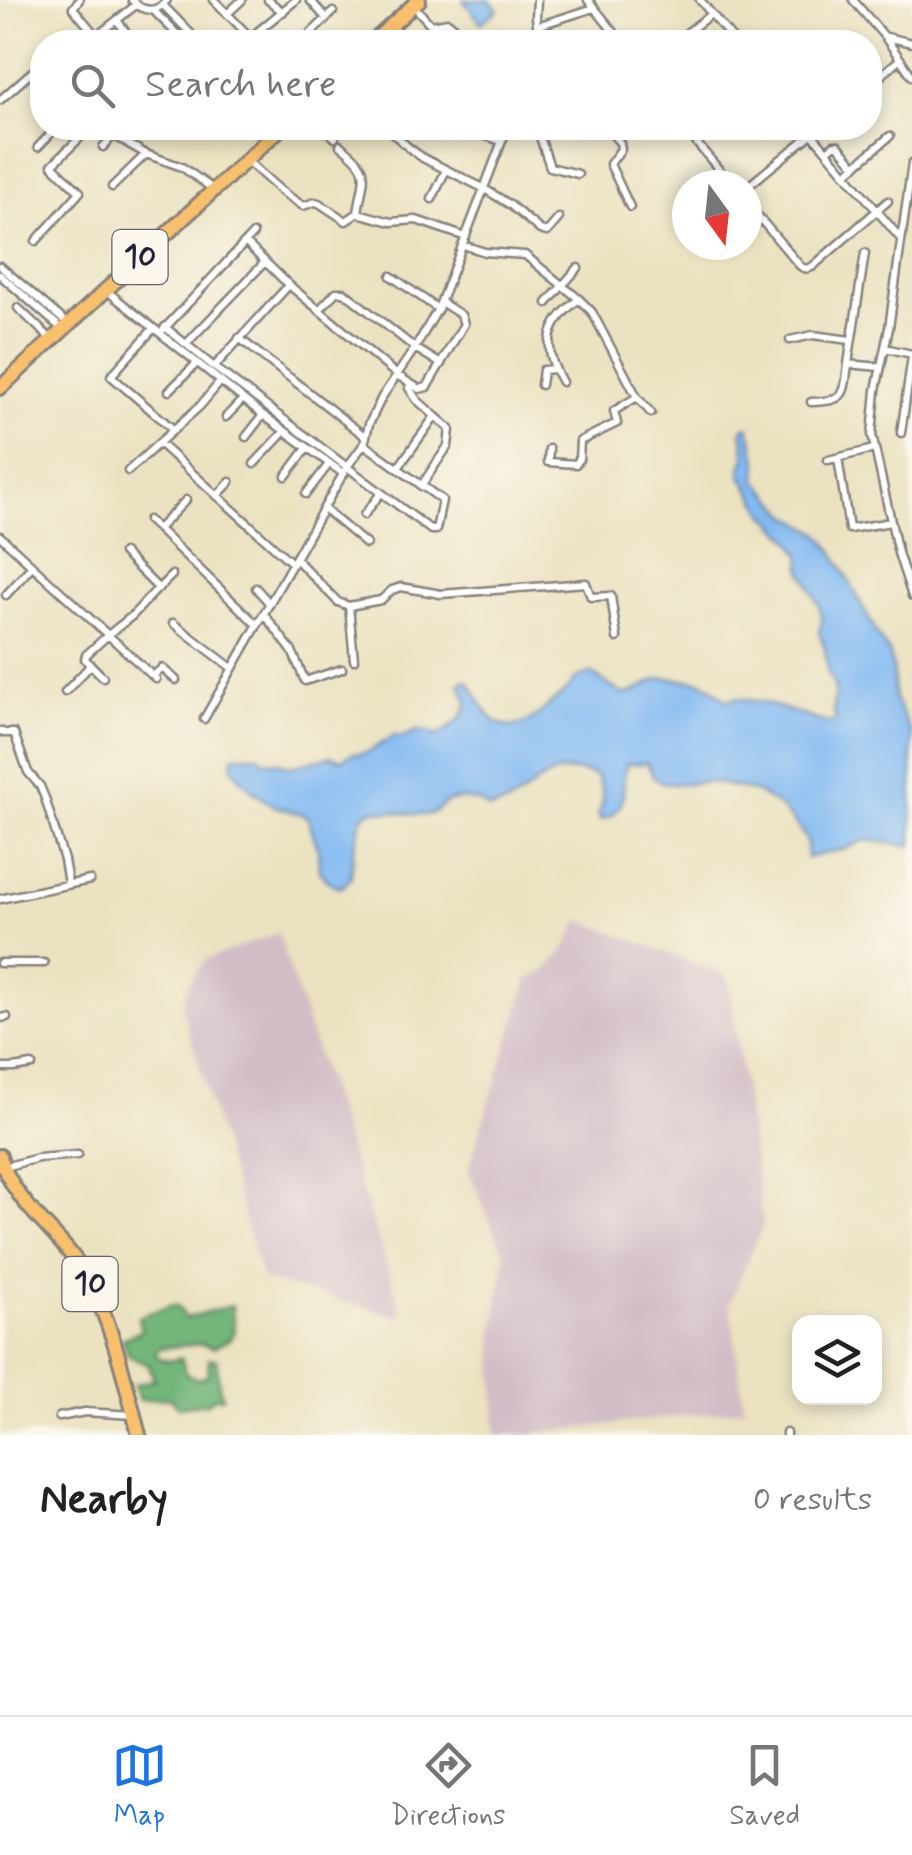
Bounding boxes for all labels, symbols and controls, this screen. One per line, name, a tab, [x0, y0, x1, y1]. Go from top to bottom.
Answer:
search box	[30, 30, 882, 140]
icon: search	[65, 58, 120, 113]
text: Search here	[145, 61, 336, 110]
north arrow	[672, 170, 762, 260]
road number: 10	[112, 230, 168, 284]
road number: 10	[62, 1257, 118, 1311]
map controls	[792, 1315, 882, 1405]
button: layers	[792, 1315, 882, 1405]
text: Nearby	[40, 1473, 168, 1528]
text: 0 results	[753, 1479, 872, 1521]
tab: Map	[112, 1738, 167, 1835]
tab: Directions	[391, 1738, 506, 1835]
tab: Saved	[729, 1738, 800, 1835]

